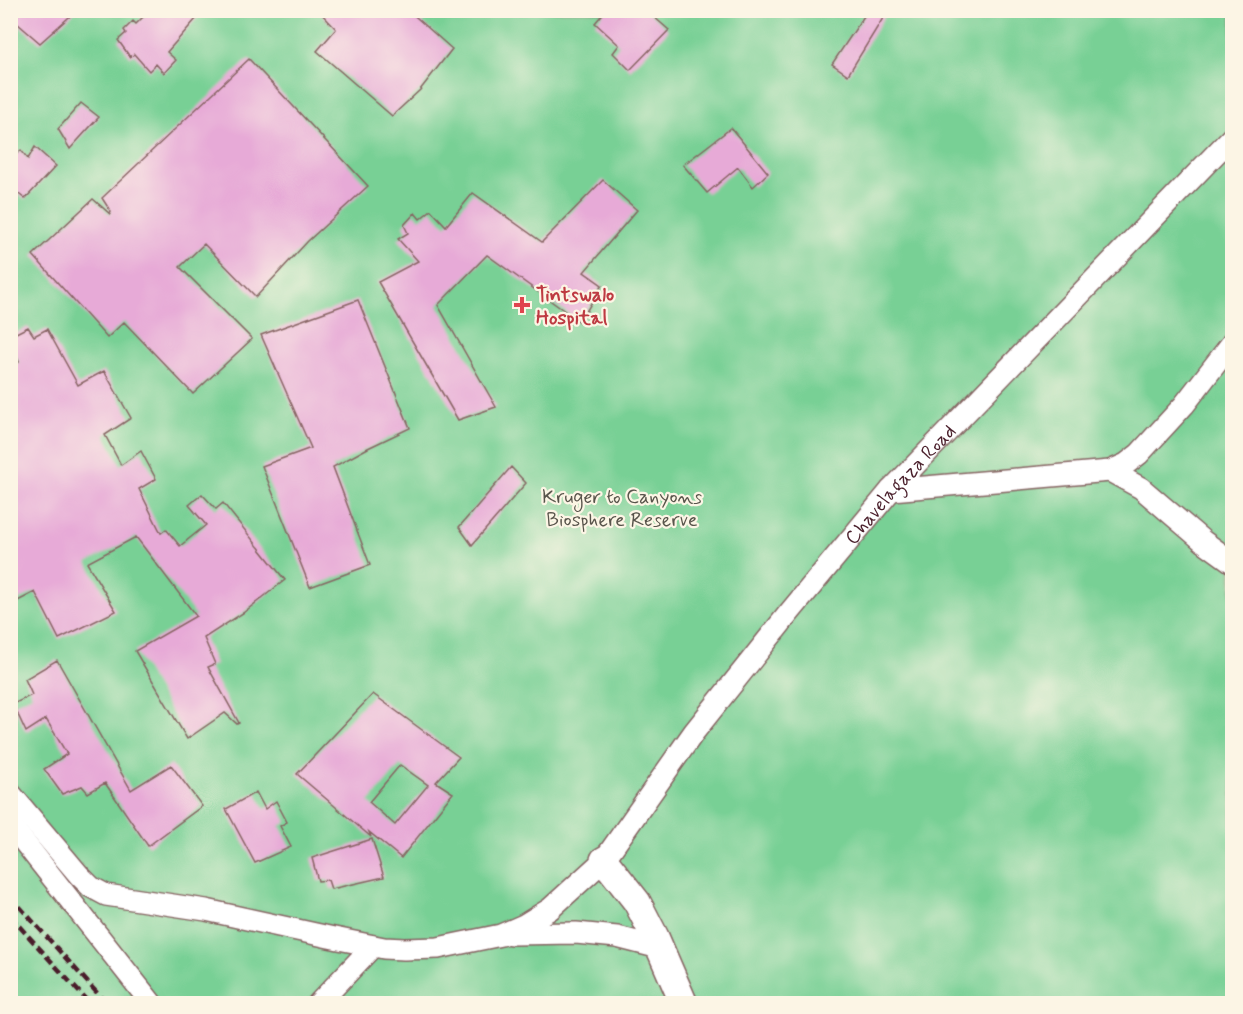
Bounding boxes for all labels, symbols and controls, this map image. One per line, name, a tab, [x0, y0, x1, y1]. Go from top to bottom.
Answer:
place label: Tintswalo Hospital	[536, 282, 614, 332]
marker: Tintswalo Hospital	[513, 296, 531, 314]
street label: Chavelagaza Road	[839, 419, 962, 551]
park label: Kruger to Canyons Biosphere Reserve	[542, 484, 702, 534]

